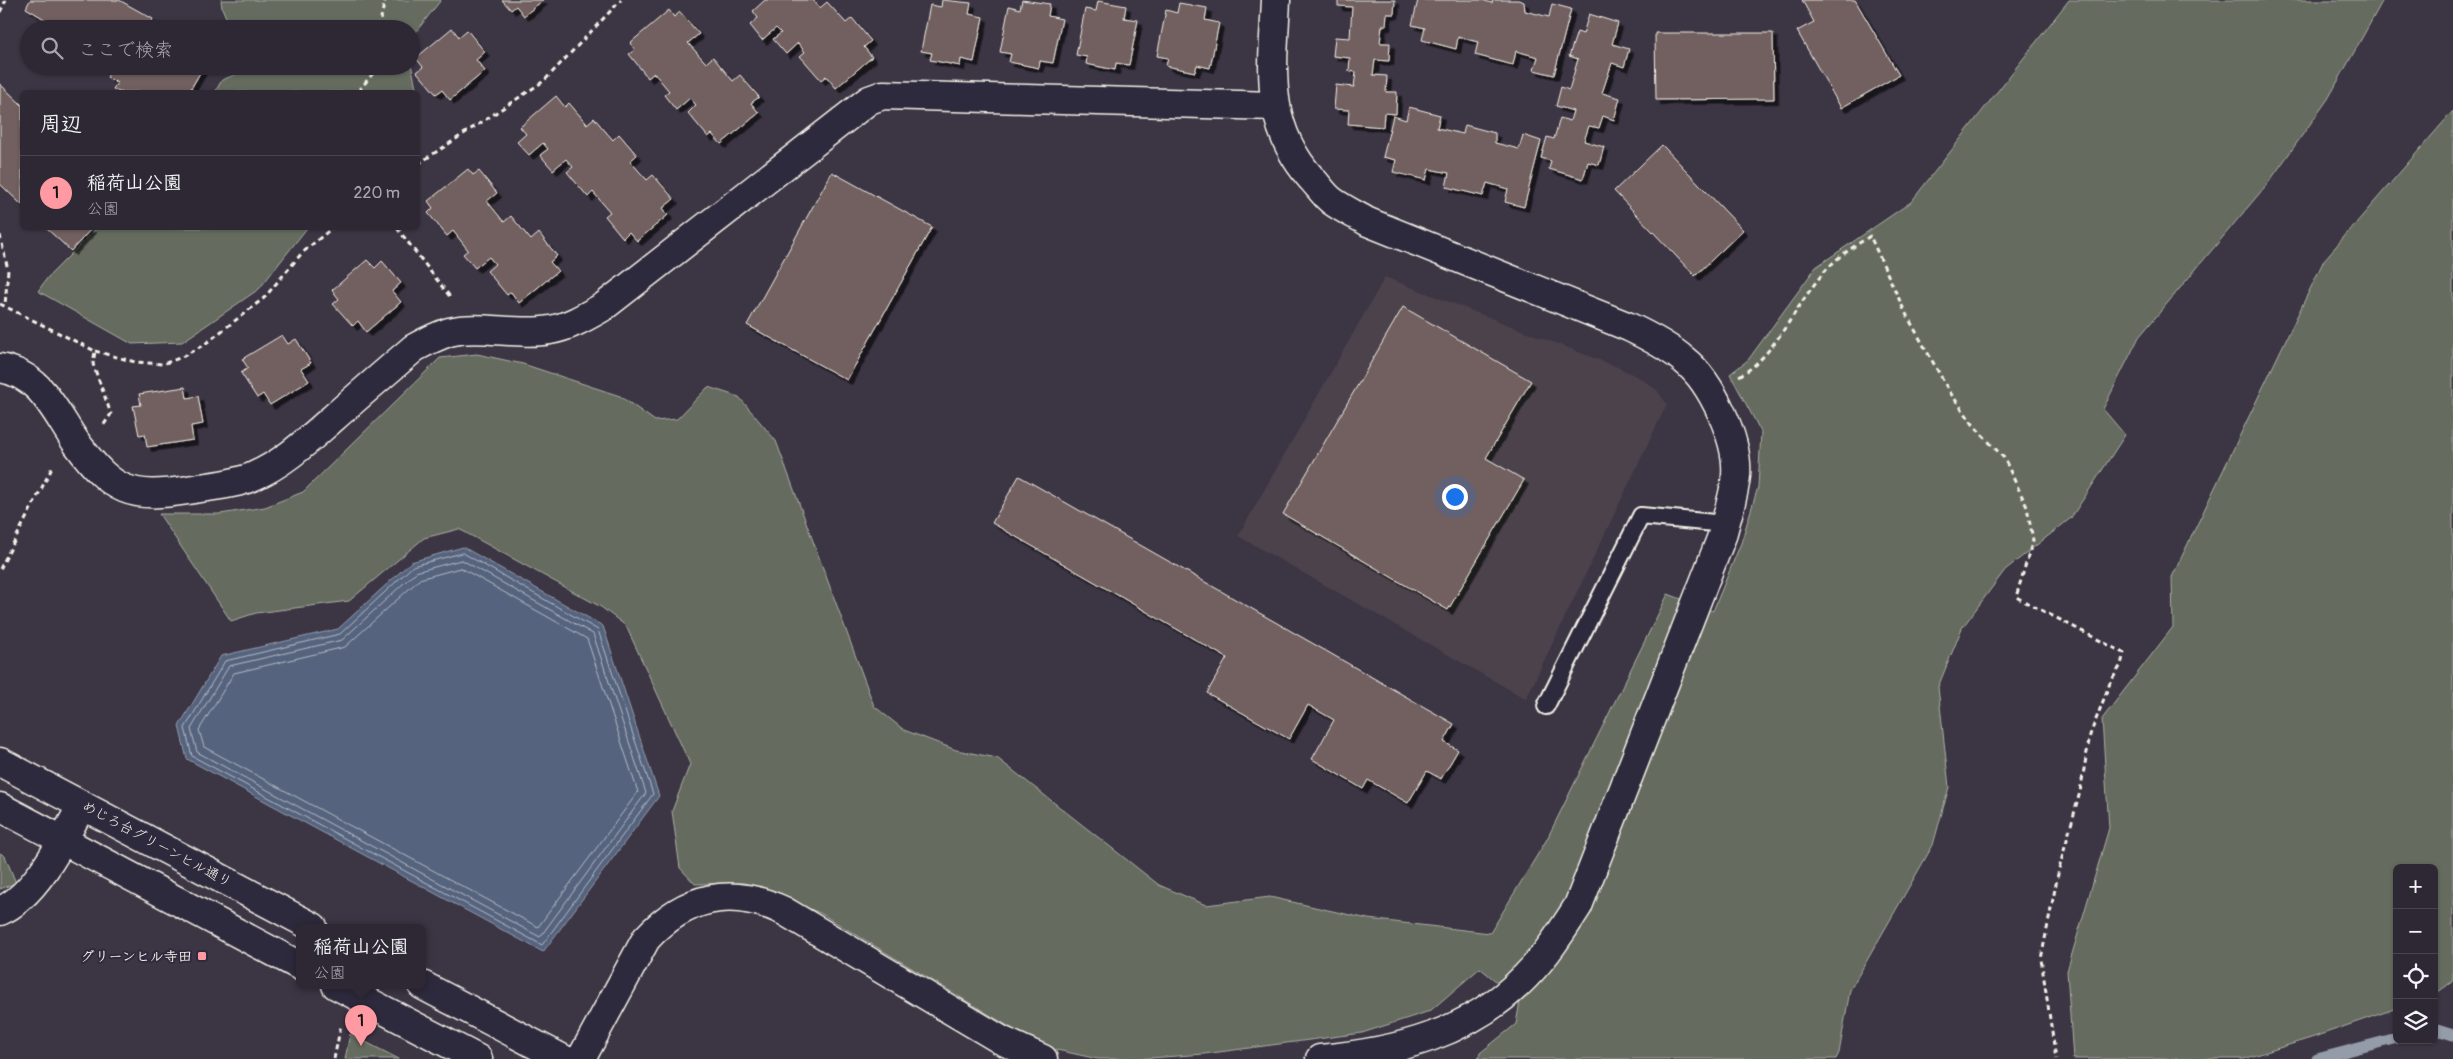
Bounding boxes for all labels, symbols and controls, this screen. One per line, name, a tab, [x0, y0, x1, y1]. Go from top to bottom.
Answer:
search box	[20, 20, 420, 75]
icon: search	[38, 34, 66, 62]
text: ここで検索	[78, 38, 173, 62]
text: 周辺	[40, 111, 82, 138]
text: 稲荷山公園	[87, 171, 182, 195]
text: 1	[53, 183, 59, 203]
text: 220 m	[354, 183, 400, 203]
text: 公園	[87, 199, 119, 219]
your location	[1442, 484, 1468, 510]
street label: めじろ台グリーンヒル通り	[79, 797, 235, 891]
map controls	[2393, 864, 2438, 1044]
button: +	[2393, 864, 2438, 909]
button: −	[2393, 909, 2438, 954]
popup	[296, 924, 426, 989]
text: 稲荷山公園	[313, 935, 409, 959]
place label: グリーンヒル寺田	[81, 948, 192, 965]
marker: グリーンヒル寺田	[196, 950, 208, 962]
button: locate	[2393, 954, 2438, 999]
text: 公園	[313, 963, 346, 983]
button: layers	[2393, 999, 2438, 1044]
pin: 1	[345, 1005, 377, 1046]

